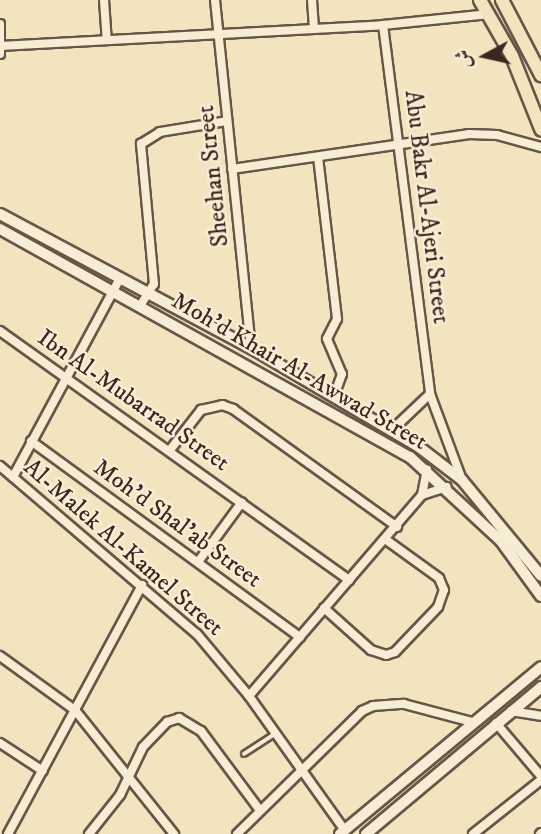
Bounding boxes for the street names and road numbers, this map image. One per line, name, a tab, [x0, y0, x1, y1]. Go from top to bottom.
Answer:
street label: Abu Bakr Al-Ajeri Street	[397, 89, 455, 325]
street label: Sheehan Street	[192, 104, 236, 248]
street label: Moh'd Khair Al-Awwad Street	[166, 287, 432, 457]
street label: Ibn Al-Mubarrad Street	[32, 324, 234, 478]
street label: Moh’d Shal’ab Street	[88, 453, 266, 595]
street label: Al-Malek Al-Kamel Street	[17, 454, 229, 642]

